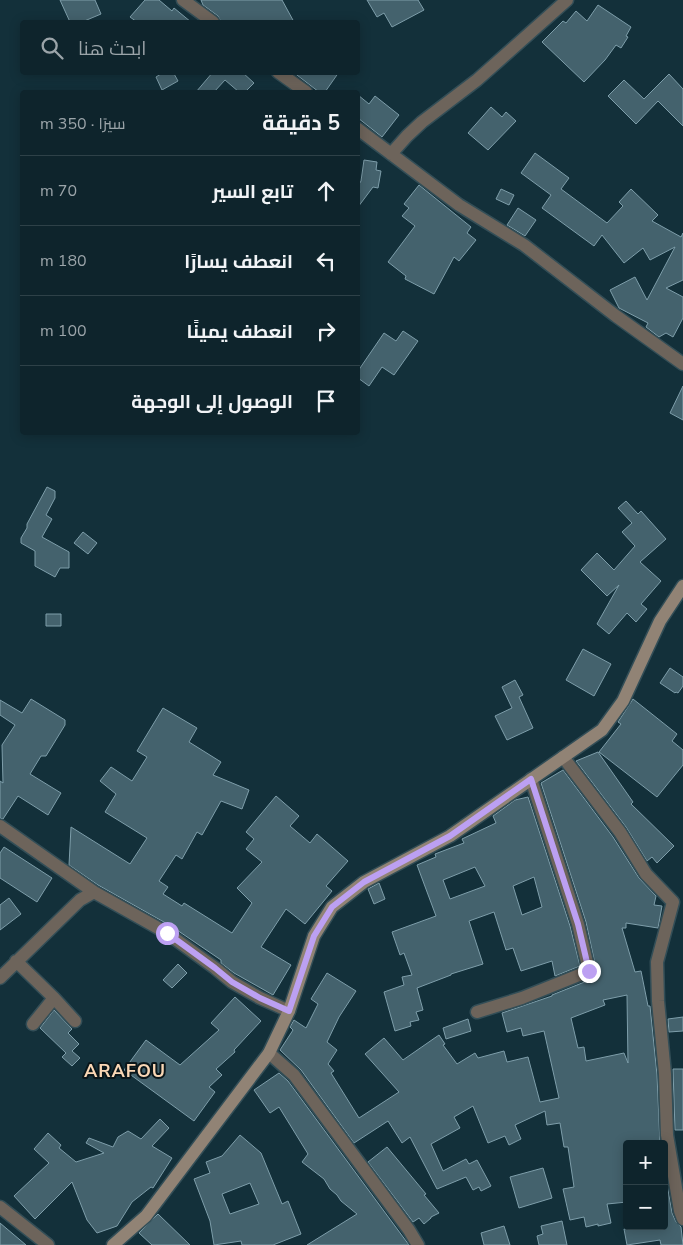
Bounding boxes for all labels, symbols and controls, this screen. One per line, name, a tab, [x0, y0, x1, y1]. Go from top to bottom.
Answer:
search box	[20, 20, 360, 75]
icon: search	[38, 34, 66, 62]
text: ابحث هنا	[78, 36, 146, 62]
text: 5 دقيقة	[262, 109, 340, 137]
text: سيرًا · 350 m	[40, 113, 126, 135]
icon: ahead	[312, 177, 340, 205]
text: تابع السير	[212, 179, 293, 205]
text: 70 m	[40, 180, 77, 202]
icon: left	[312, 247, 340, 275]
text: انعطف يسارًا	[184, 249, 293, 275]
text: 180 m	[40, 250, 87, 272]
icon: right	[312, 317, 340, 345]
text: انعطف يمينًا	[187, 319, 293, 345]
text: 100 m	[40, 320, 87, 342]
icon: arrive	[312, 387, 340, 415]
text: الوصول إلى الوجهة	[131, 389, 293, 415]
route start	[156, 922, 179, 945]
route end	[578, 960, 601, 983]
district label: ARAFOU	[84, 1059, 166, 1083]
map controls	[623, 1140, 668, 1230]
button: +	[623, 1140, 668, 1185]
button: −	[623, 1185, 668, 1230]

